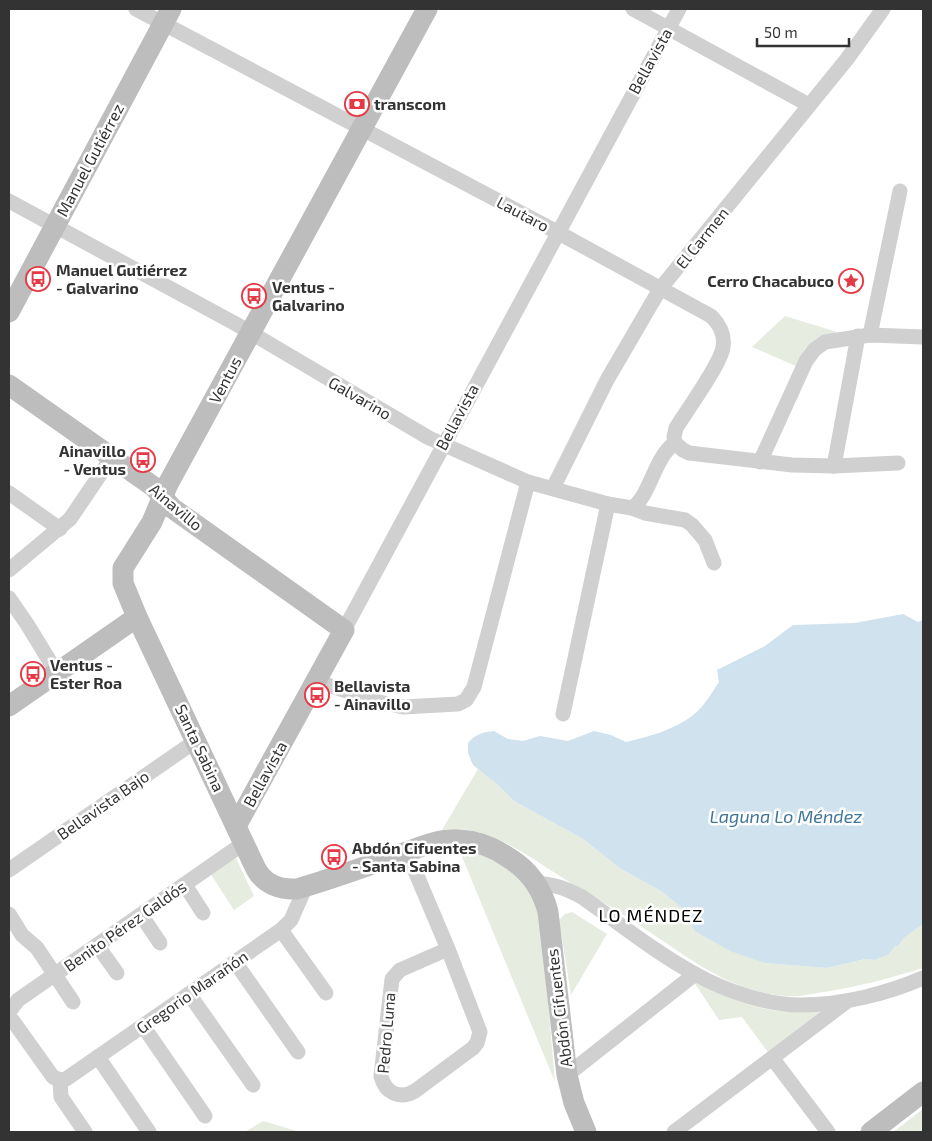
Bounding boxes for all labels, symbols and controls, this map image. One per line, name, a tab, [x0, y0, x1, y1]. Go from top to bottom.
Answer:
scale bar	[757, 15, 850, 47]
text: 50 m	[764, 23, 798, 41]
street label: Bellavista	[624, 25, 675, 97]
bank icon: transcom	[344, 91, 370, 117]
place label: transcom	[374, 94, 446, 113]
street label: Manuel Gutiérrez	[52, 100, 127, 219]
street label: Lautaro	[494, 192, 553, 235]
street label: El Carmen	[671, 203, 732, 272]
place label: Manuel Gutiérrez - Galvarino	[56, 260, 187, 297]
bus stop icon: Manuel Gutiérrez - Galvarino	[25, 266, 51, 292]
place icon: Cerro Chacabuco	[838, 268, 864, 294]
place label: Cerro Chacabuco	[707, 271, 834, 290]
place label: Ventus - Galvarino	[272, 277, 345, 314]
bus stop icon: Ventus - Galvarino	[241, 283, 267, 309]
street label: Ventus	[204, 353, 245, 406]
street label: Galvarino	[326, 372, 395, 423]
street label: Bellavista	[431, 380, 482, 453]
place label: Ainavillo - Ventus	[59, 441, 126, 478]
bus stop icon: Ainavillo - Ventus	[130, 447, 156, 473]
street label: Ainavillo	[146, 479, 207, 534]
place label: Ventus - Ester Roa	[50, 655, 122, 692]
bus stop icon: Ventus - Ester Roa	[20, 661, 46, 687]
place label: Bellavista - Ainavillo	[334, 676, 411, 713]
bus stop icon: Bellavista - Ainavillo	[304, 682, 330, 708]
street label: Santa Sabina	[172, 701, 229, 795]
street label: Bellavista	[239, 738, 290, 810]
street label: Bellavista Bajo	[53, 766, 153, 844]
water label: Laguna Lo Méndez	[710, 805, 862, 827]
place label: Abdón Cifuentes - Santa Sabina	[352, 838, 477, 875]
bus stop icon: Abdón Cifuentes - Santa Sabina	[321, 844, 347, 870]
street label: Benito Pérez Galdós	[60, 876, 190, 975]
district label: LO MÉNDEZ	[599, 904, 703, 926]
street label: Gregorio Marañón	[132, 946, 251, 1037]
street label: Abdón Cifuentes	[542, 948, 575, 1068]
street label: Pedro Luna	[372, 992, 399, 1074]

